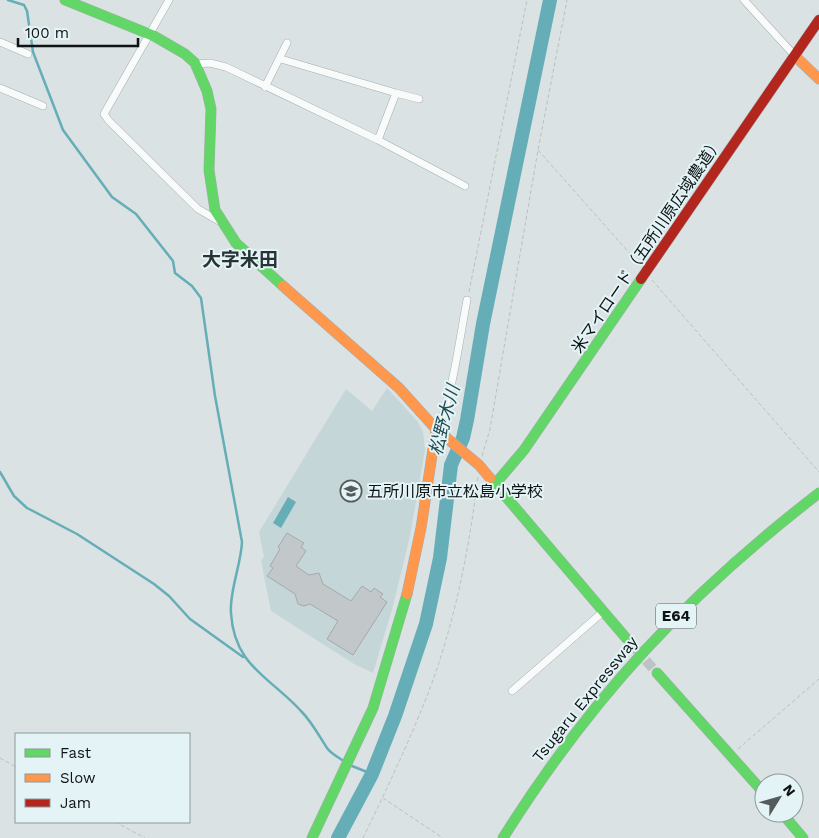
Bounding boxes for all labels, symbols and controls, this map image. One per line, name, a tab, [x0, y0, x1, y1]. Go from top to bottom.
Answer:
scale bar	[18, 15, 138, 47]
text: 100 m	[25, 24, 69, 42]
street label: 米マイロード（五所川原広域農道）	[568, 134, 726, 356]
district label: 大字米田	[202, 248, 278, 271]
water label: 松野木川	[425, 381, 464, 457]
school or university icon: 五所川原市立松島小学校	[339, 479, 363, 503]
place label: 五所川原市立松島小学校	[367, 482, 543, 501]
road number: E64	[656, 604, 696, 628]
street label: Tsugaru Expressway	[528, 632, 642, 766]
legend	[15, 733, 190, 823]
text: Fast	[60, 744, 92, 762]
text: Slow	[60, 769, 96, 787]
north arrow	[754, 773, 804, 823]
text: N	[780, 781, 799, 799]
text: Jam	[60, 794, 91, 812]

